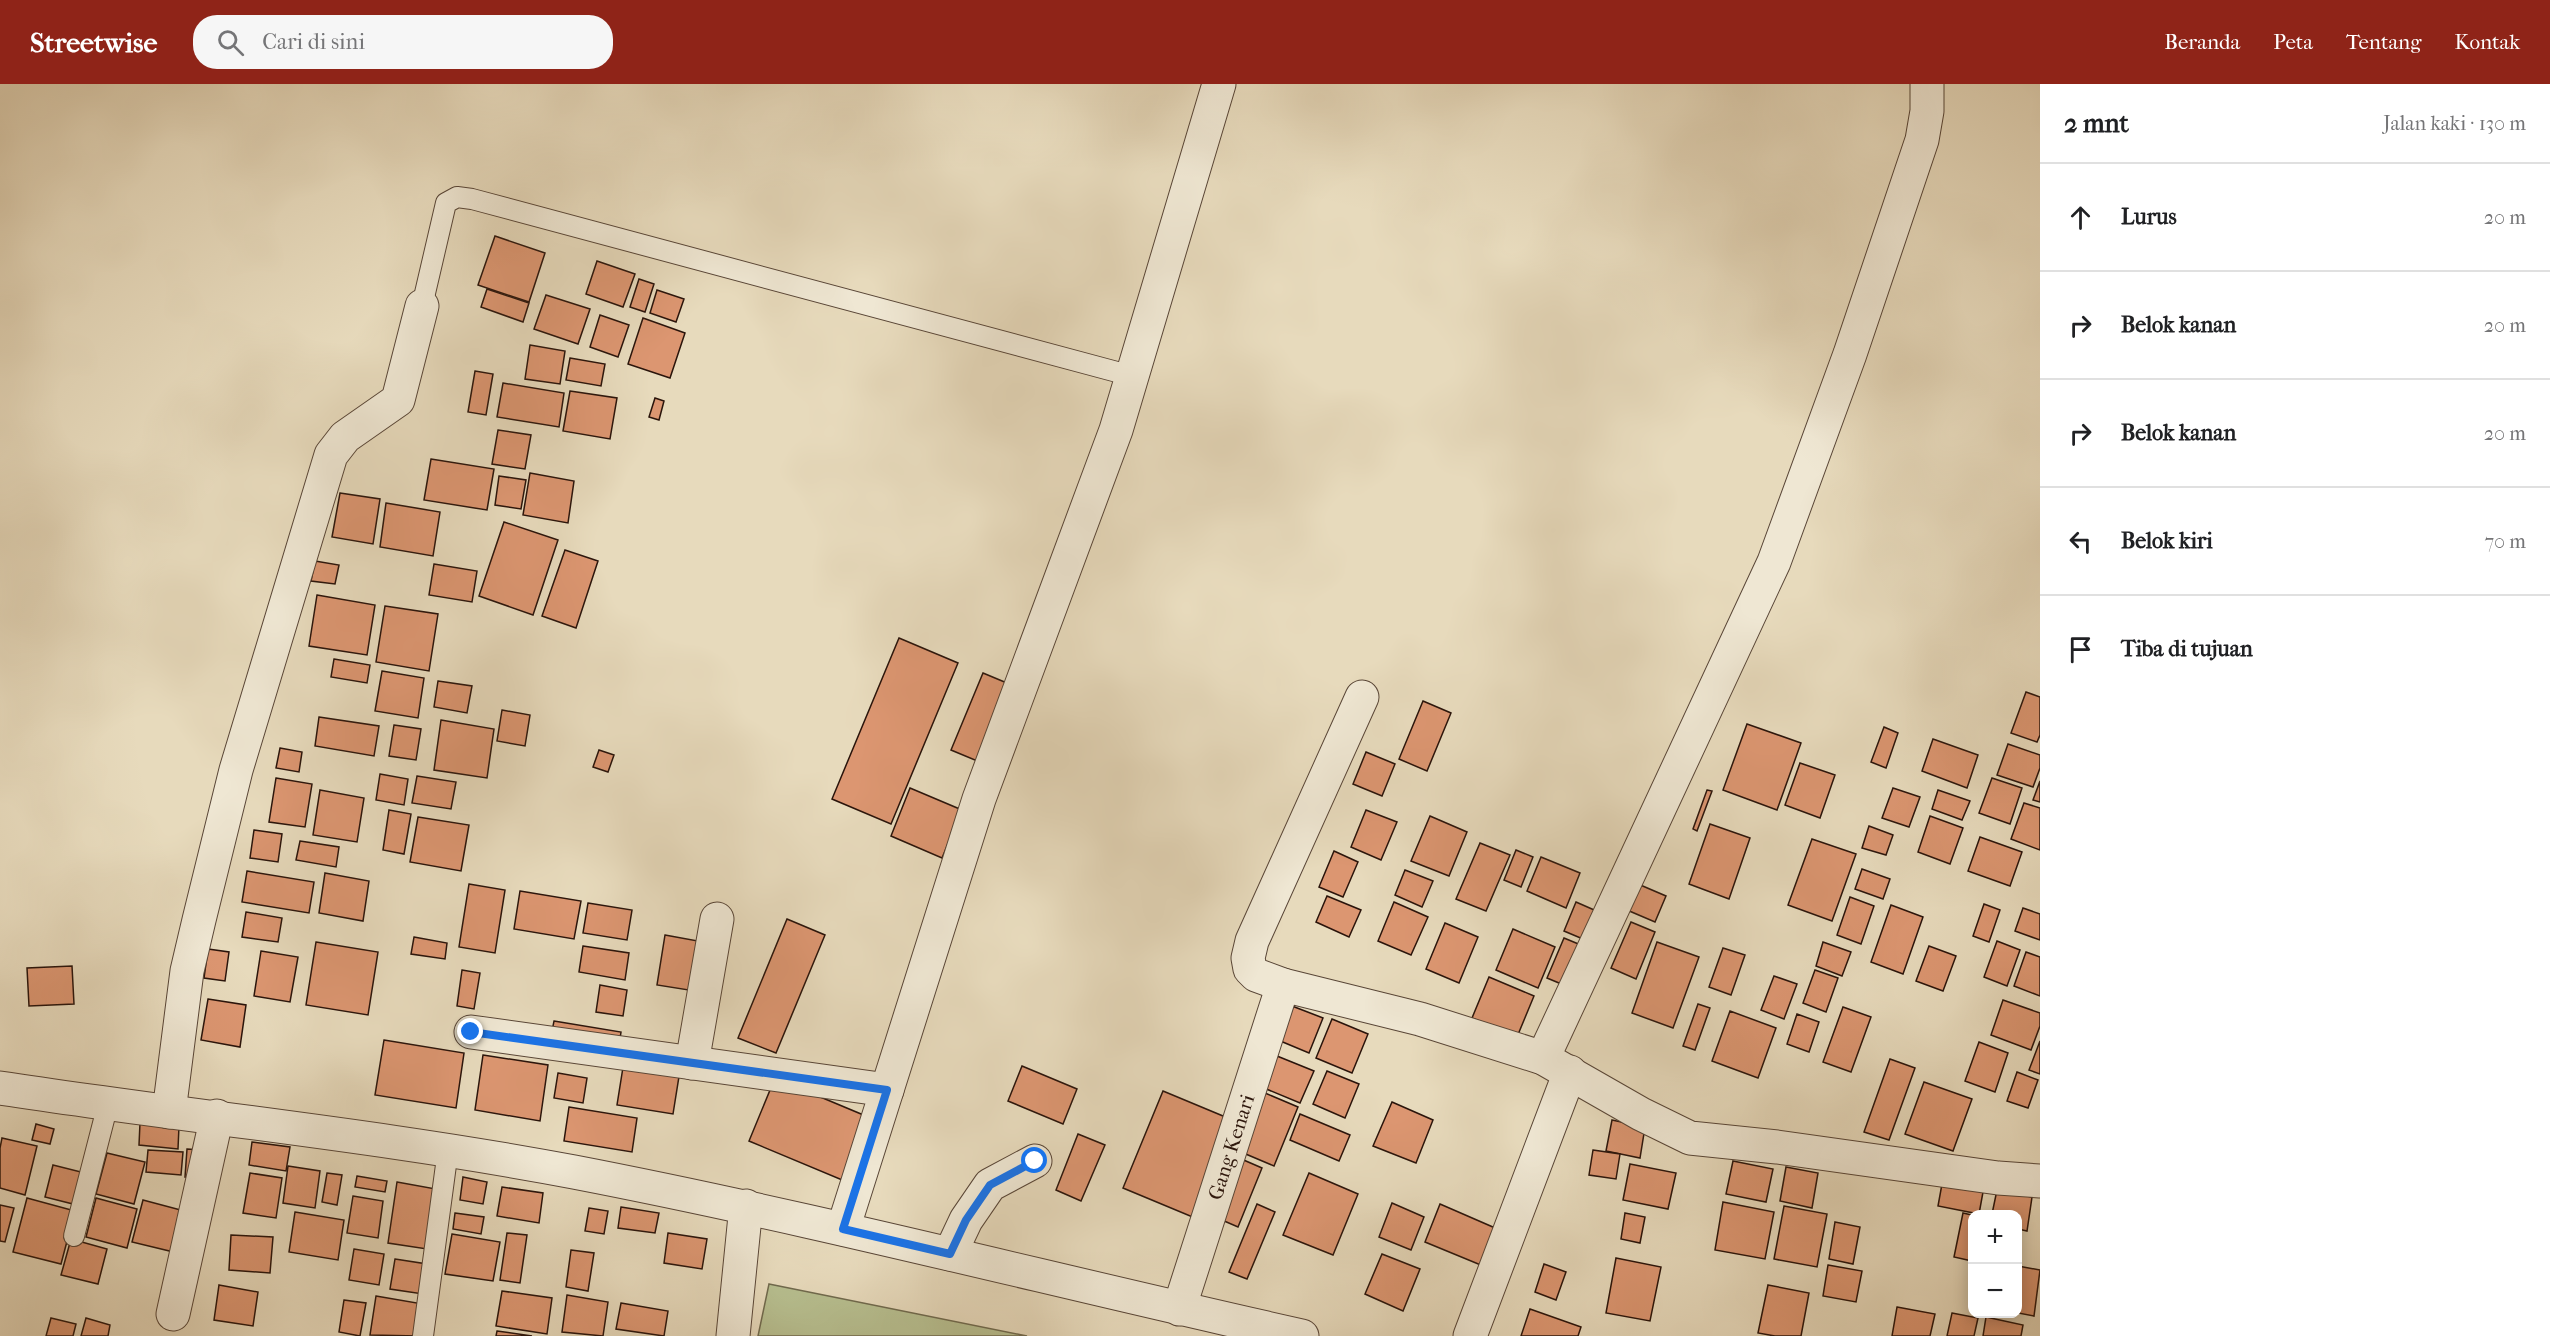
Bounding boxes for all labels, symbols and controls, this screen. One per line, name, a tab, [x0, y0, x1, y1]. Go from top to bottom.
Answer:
search box	[193, 15, 613, 69]
text: Streetwise	[30, 26, 157, 59]
icon: search	[214, 26, 247, 59]
text: Cari di sini	[262, 29, 365, 55]
text: Beranda	[2164, 30, 2240, 54]
text: Peta	[2273, 30, 2313, 54]
text: Tentang	[2346, 30, 2422, 54]
text: Kontak	[2455, 30, 2520, 54]
text: 2 mnt	[2064, 108, 2129, 139]
text: Jalan kaki · 130 m	[2383, 112, 2526, 135]
icon: ahead	[2064, 201, 2097, 234]
text: Lurus	[2121, 204, 2177, 230]
text: 20 m	[2484, 206, 2526, 229]
icon: right	[2064, 309, 2097, 342]
text: Belok kanan	[2121, 312, 2236, 338]
text: 20 m	[2484, 314, 2526, 337]
icon: right	[2064, 417, 2097, 450]
text: Belok kanan	[2121, 420, 2236, 446]
text: 20 m	[2484, 422, 2526, 445]
icon: left	[2064, 525, 2097, 558]
text: Belok kiri	[2121, 528, 2213, 554]
text: 70 m	[2484, 530, 2526, 553]
icon: arrive	[2064, 633, 2097, 666]
text: Tiba di tujuan	[2121, 636, 2253, 662]
route end	[457, 1018, 483, 1044]
street label: Gang Kenari	[1204, 1092, 1259, 1203]
route start	[1021, 1147, 1047, 1173]
map controls	[1968, 1210, 2022, 1318]
button: +	[1968, 1210, 2022, 1264]
button: −	[1968, 1264, 2022, 1318]

